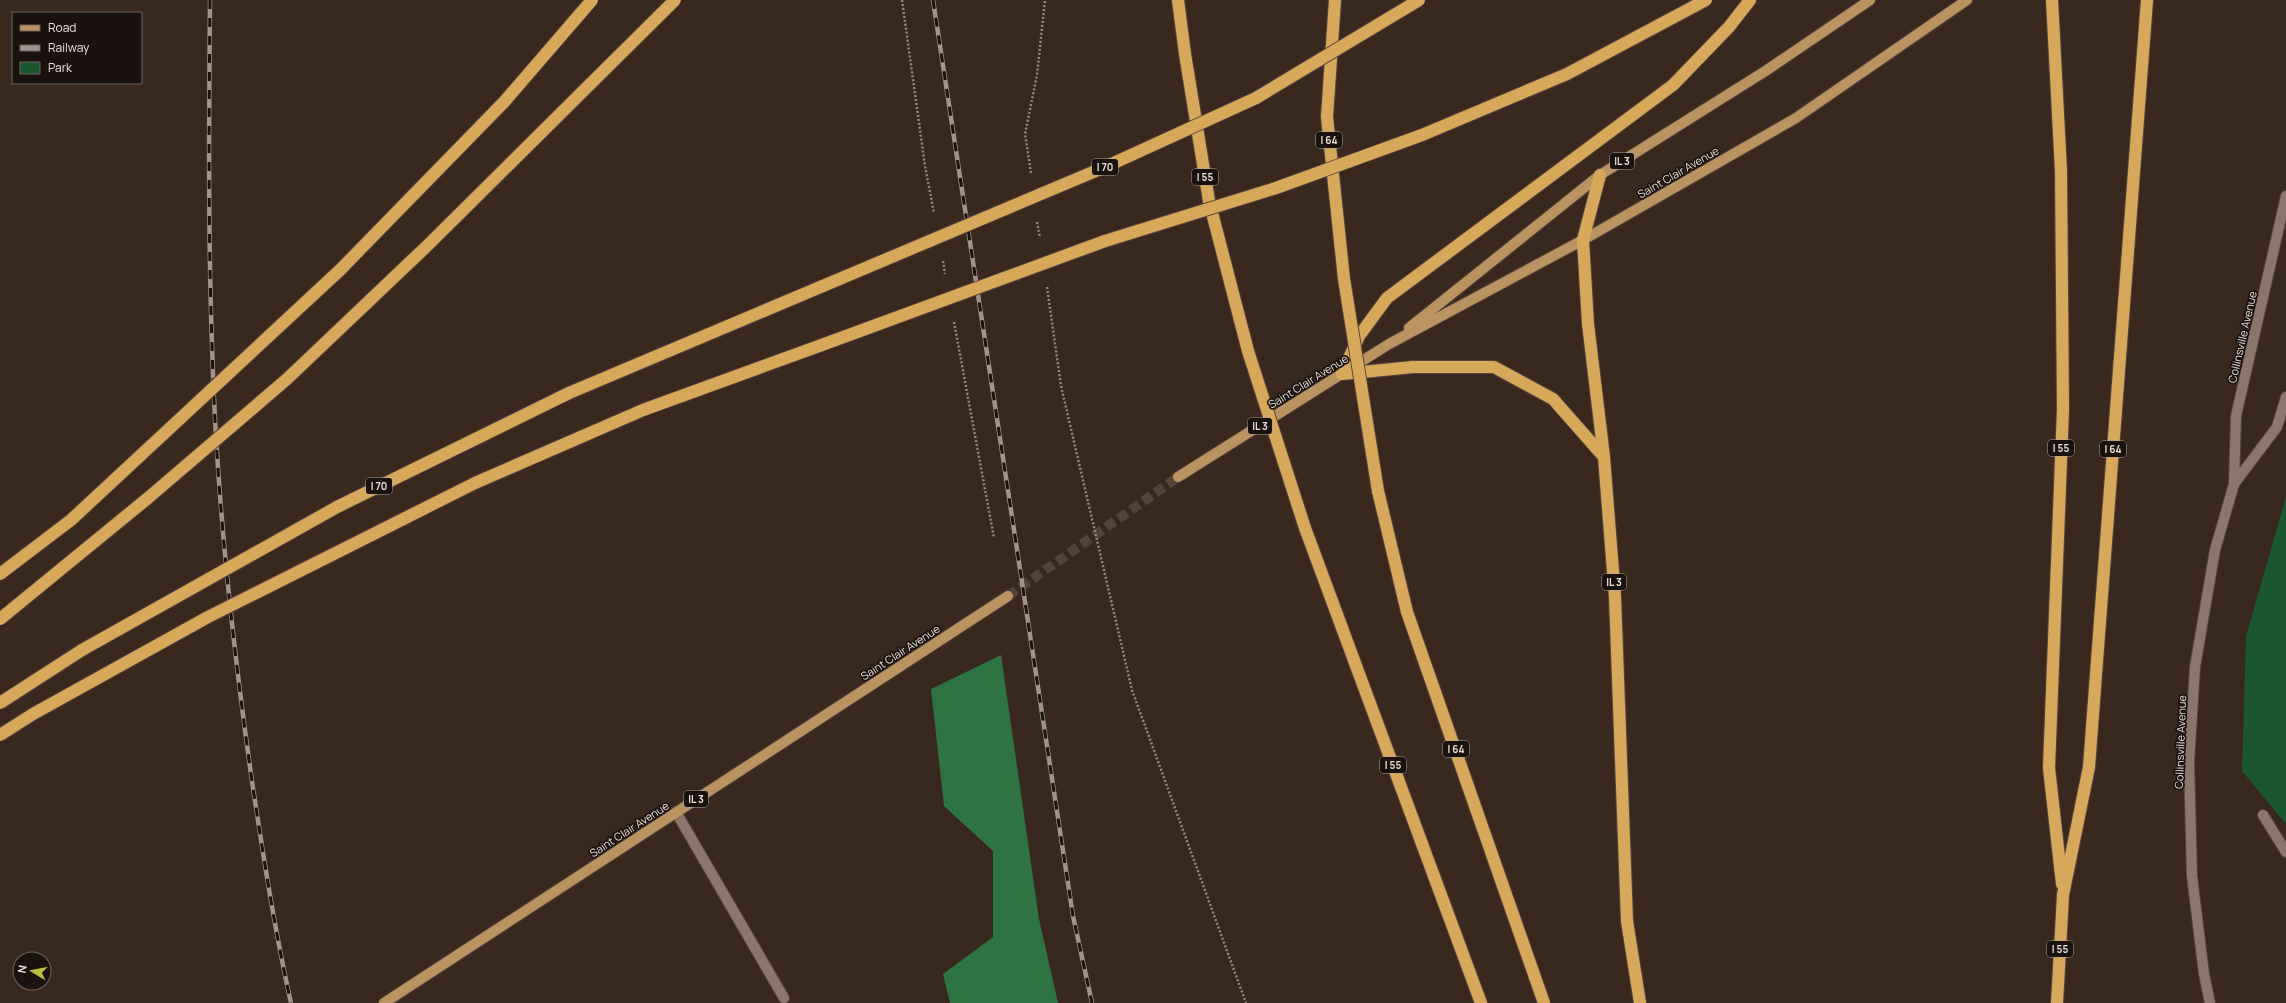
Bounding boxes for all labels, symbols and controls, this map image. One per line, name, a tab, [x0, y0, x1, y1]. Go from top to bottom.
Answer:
legend	[12, 12, 142, 84]
text: Road	[48, 19, 76, 36]
text: Railway	[48, 39, 90, 56]
text: Park	[48, 59, 73, 76]
road number: I 64	[1316, 132, 1342, 148]
street label: Saint Clair Avenue	[1635, 142, 1722, 201]
road number: IL 3	[1610, 153, 1634, 169]
road number: I 70	[1092, 159, 1118, 175]
road number: I 55	[1192, 169, 1218, 185]
street label: Collinsville Avenue	[2224, 289, 2260, 384]
street label: Saint Clair Avenue	[1265, 350, 1351, 412]
road number: IL 3	[1248, 418, 1272, 434]
road number: I 55	[2048, 440, 2074, 456]
road number: I 64	[2100, 441, 2126, 457]
road number: I 70	[366, 478, 392, 494]
road number: IL 3	[1602, 574, 1626, 590]
street label: Saint Clair Avenue	[858, 620, 943, 683]
street label: Collinsville Avenue	[2171, 694, 2189, 789]
road number: I 64	[1443, 741, 1469, 757]
road number: I 55	[1380, 757, 1406, 773]
road number: IL 3	[684, 791, 708, 807]
street label: Saint Clair Avenue	[587, 797, 672, 860]
road number: I 55	[2047, 941, 2073, 957]
north arrow	[12, 951, 52, 991]
text: N	[14, 964, 30, 974]

